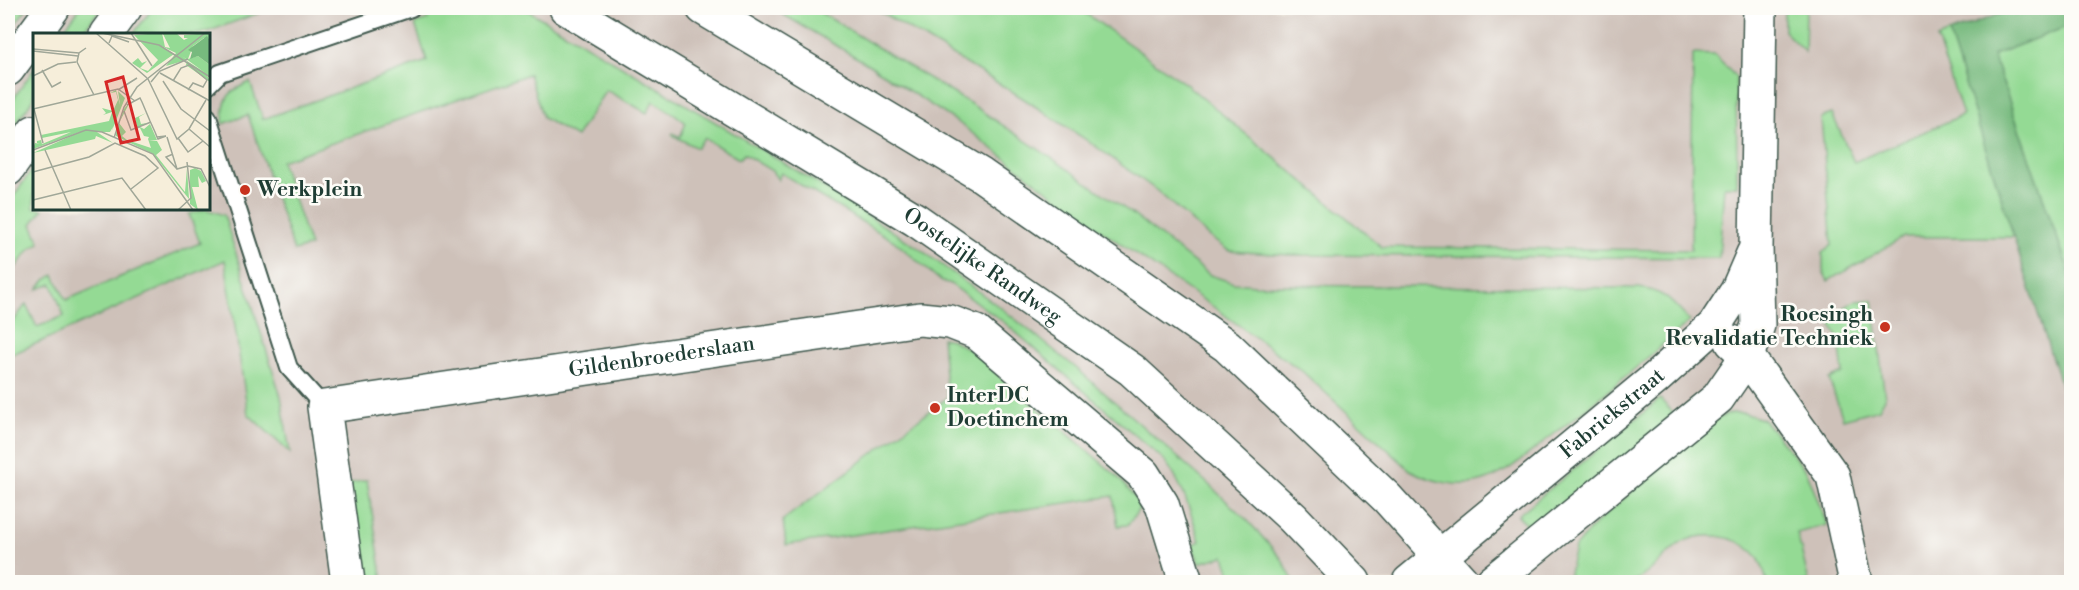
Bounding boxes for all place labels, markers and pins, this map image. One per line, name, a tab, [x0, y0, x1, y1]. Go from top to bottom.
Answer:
place label: Werkplein	[256, 177, 362, 203]
marker: Werkplein	[238, 183, 252, 197]
place label: Roesingh Revalidatie Techniek	[1666, 302, 1874, 352]
marker: Roesingh Revalidatie Techniek	[1878, 320, 1892, 334]
place label: InterDC Doetinchem	[947, 383, 1069, 433]
marker: InterDC Doetinchem	[928, 401, 942, 415]

